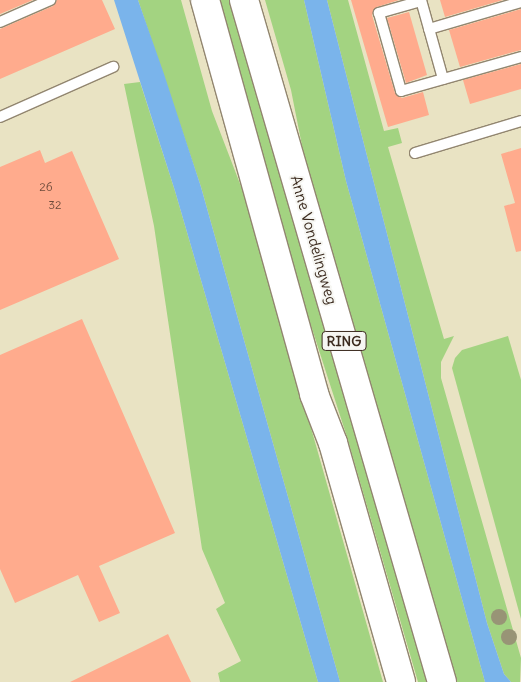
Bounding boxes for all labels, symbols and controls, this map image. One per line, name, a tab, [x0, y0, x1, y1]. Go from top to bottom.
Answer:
street label: Anne Vondelingweg	[287, 173, 341, 307]
house number: 26	[39, 180, 53, 194]
house number: 32	[48, 198, 62, 212]
road number: RING	[322, 330, 366, 352]

